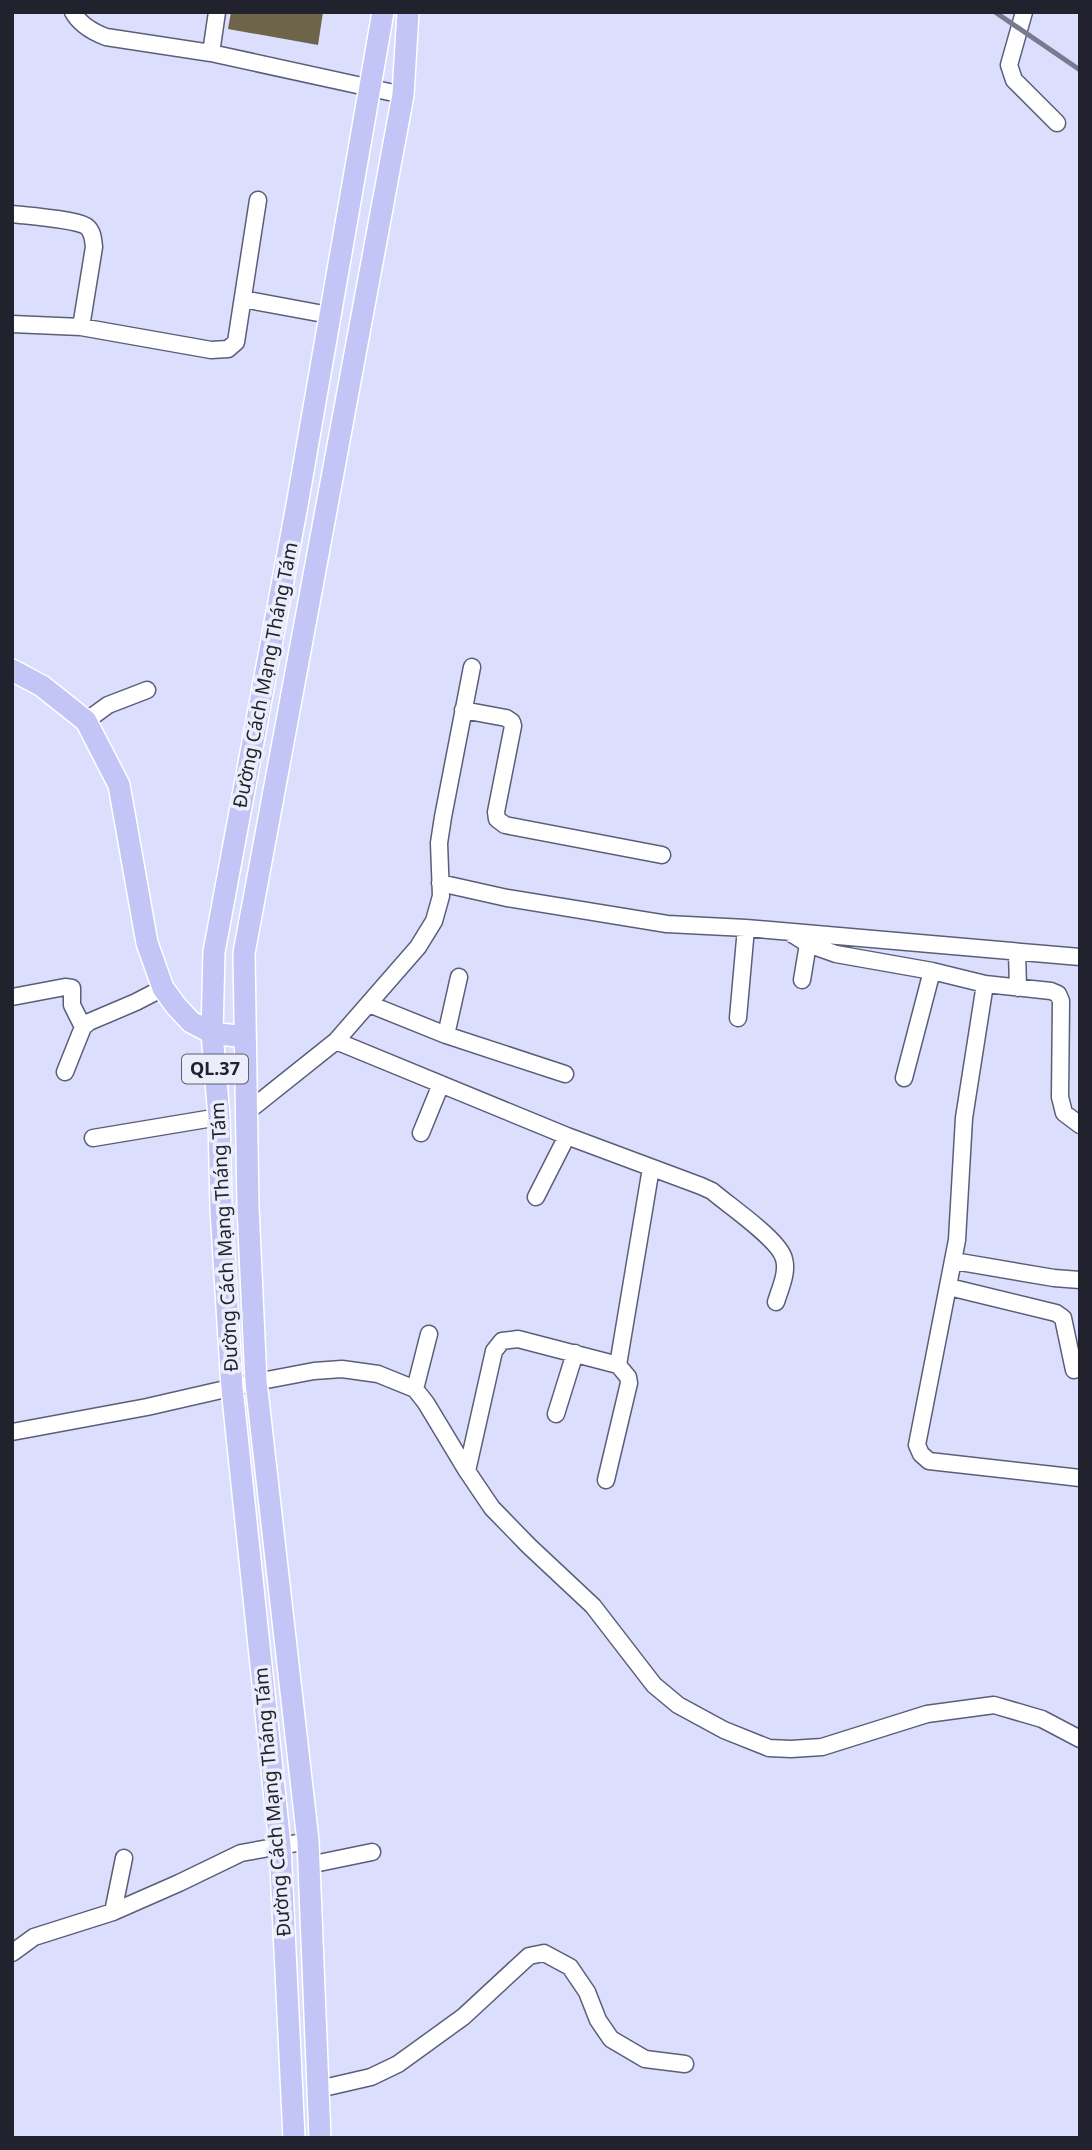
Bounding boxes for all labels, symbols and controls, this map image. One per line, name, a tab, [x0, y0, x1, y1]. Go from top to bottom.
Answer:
street label: Đường Cách Mạng Tháng Tám	[226, 540, 304, 810]
road number: QL.37	[182, 1054, 248, 1084]
street label: Đường Cách Mạng Tháng Tám	[204, 1101, 244, 1373]
street label: Đường Cách Mạng Tháng Tám	[247, 1666, 297, 1938]

